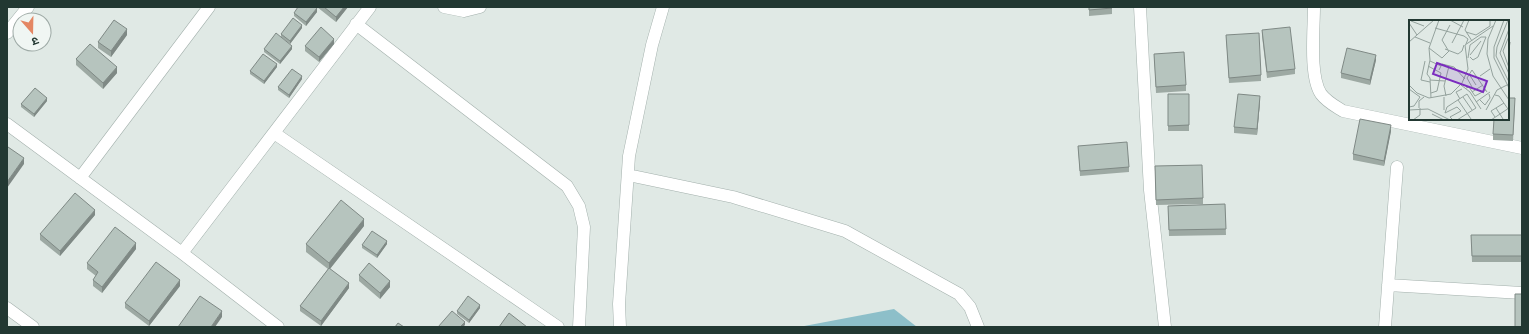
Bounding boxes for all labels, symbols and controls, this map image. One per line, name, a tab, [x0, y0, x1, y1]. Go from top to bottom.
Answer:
north arrow	[12, 12, 52, 52]
inset map	[1409, 20, 1509, 120]
text: उ	[29, 34, 40, 48]

